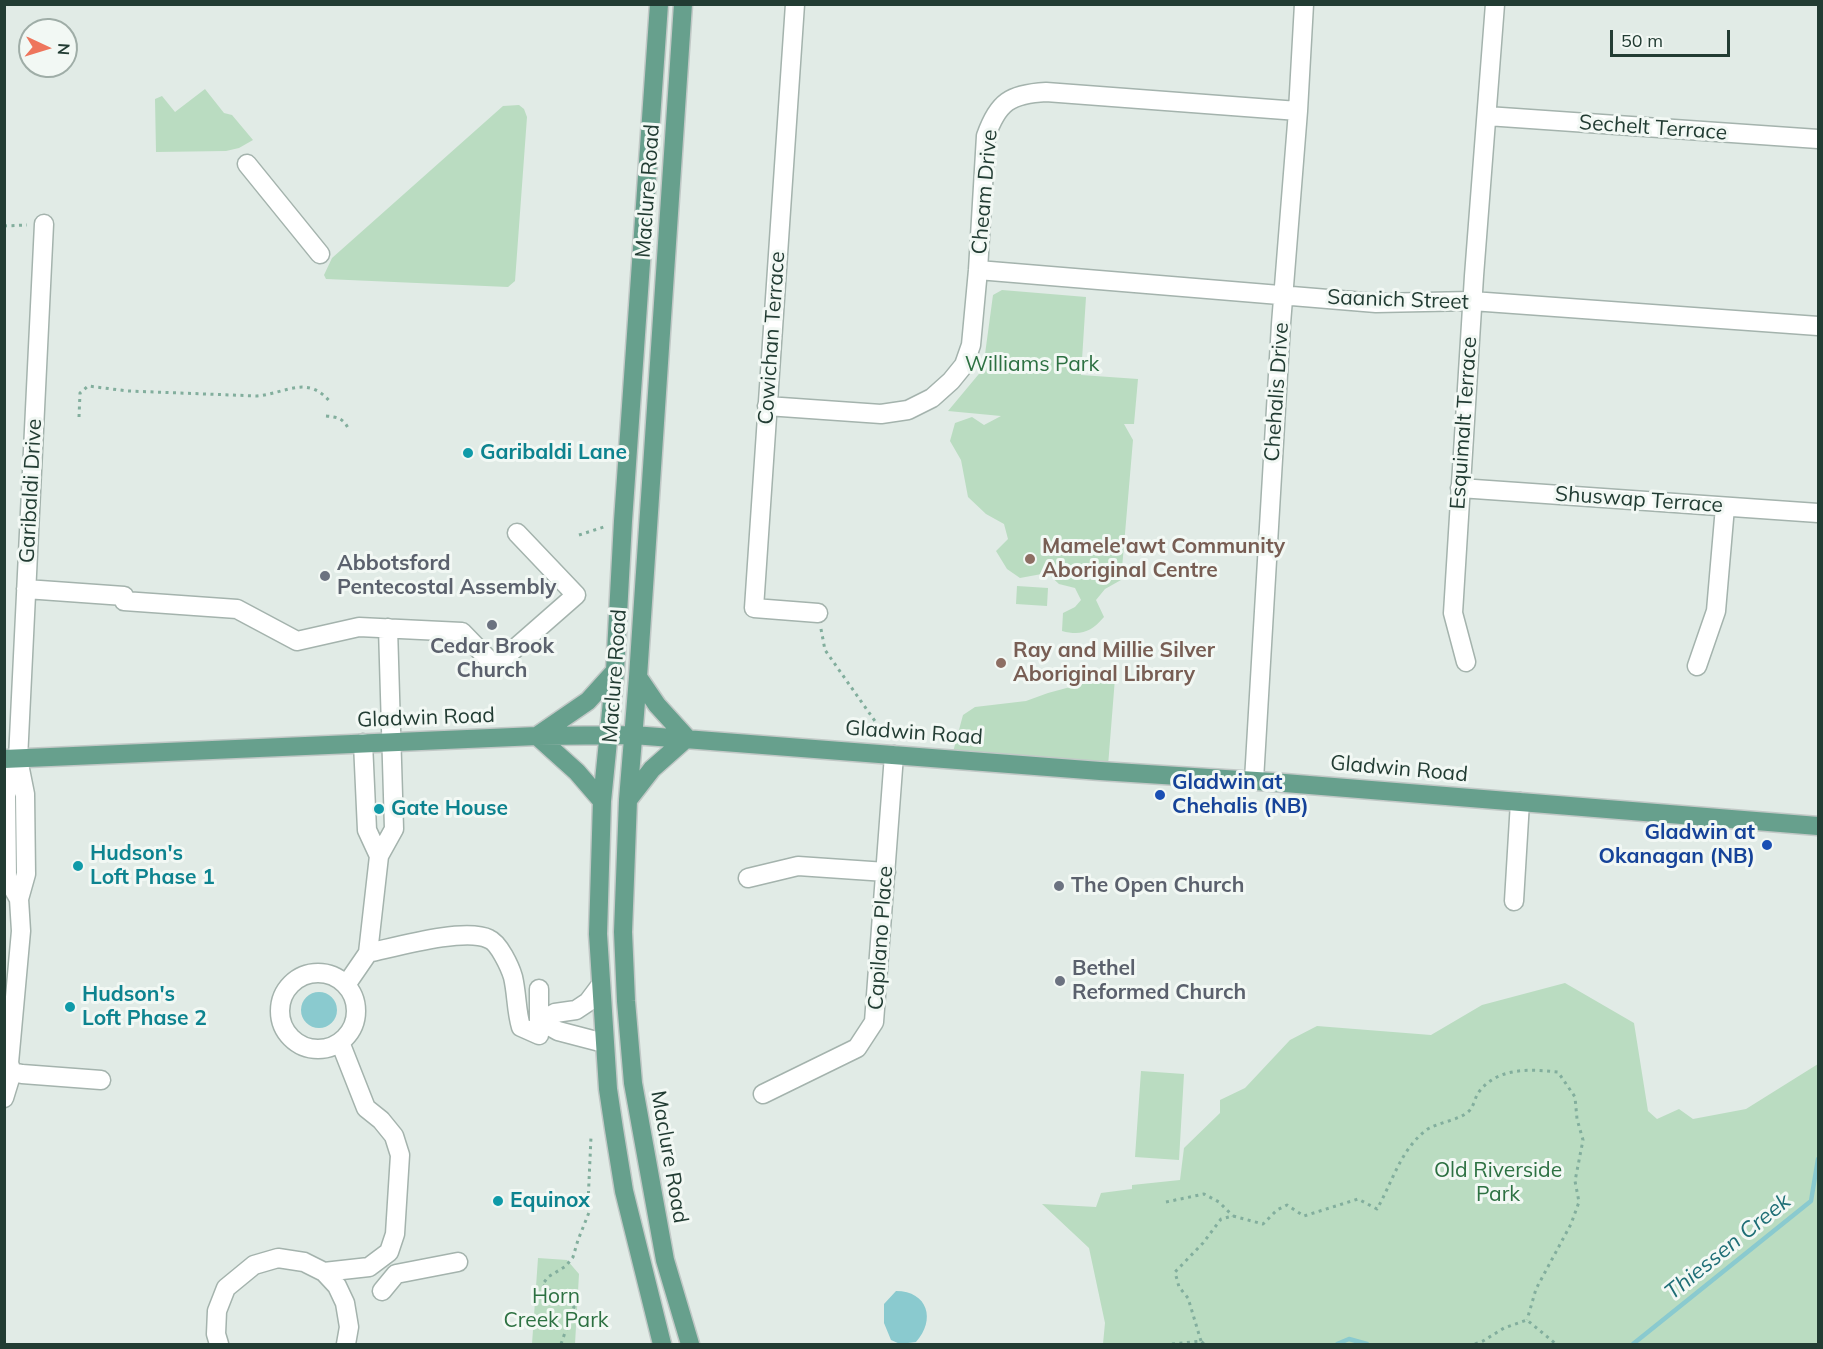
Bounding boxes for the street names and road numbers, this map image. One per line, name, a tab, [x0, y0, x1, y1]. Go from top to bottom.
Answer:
street label: Sechelt Terrace	[1578, 110, 1728, 146]
street label: Maclure Road	[631, 123, 665, 259]
street label: Cheam Drive	[967, 128, 1003, 256]
street label: Cowichan Terrace	[753, 251, 791, 425]
street label: Saanich Street	[1327, 285, 1469, 315]
street label: Chehalis Drive	[1260, 321, 1294, 463]
street label: Esquimalt Terrace	[1445, 336, 1483, 510]
street label: Garibaldi Drive	[15, 418, 47, 564]
street label: Shuswap Terrace	[1554, 482, 1724, 518]
street label: Maclure Road	[598, 608, 632, 744]
street label: Gladwin Road	[357, 703, 495, 733]
street label: Gladwin Road	[844, 716, 984, 750]
street label: Gladwin Road	[1329, 750, 1469, 788]
street label: Capilano Place	[863, 865, 899, 1011]
street label: Maclure Road	[645, 1089, 693, 1225]

